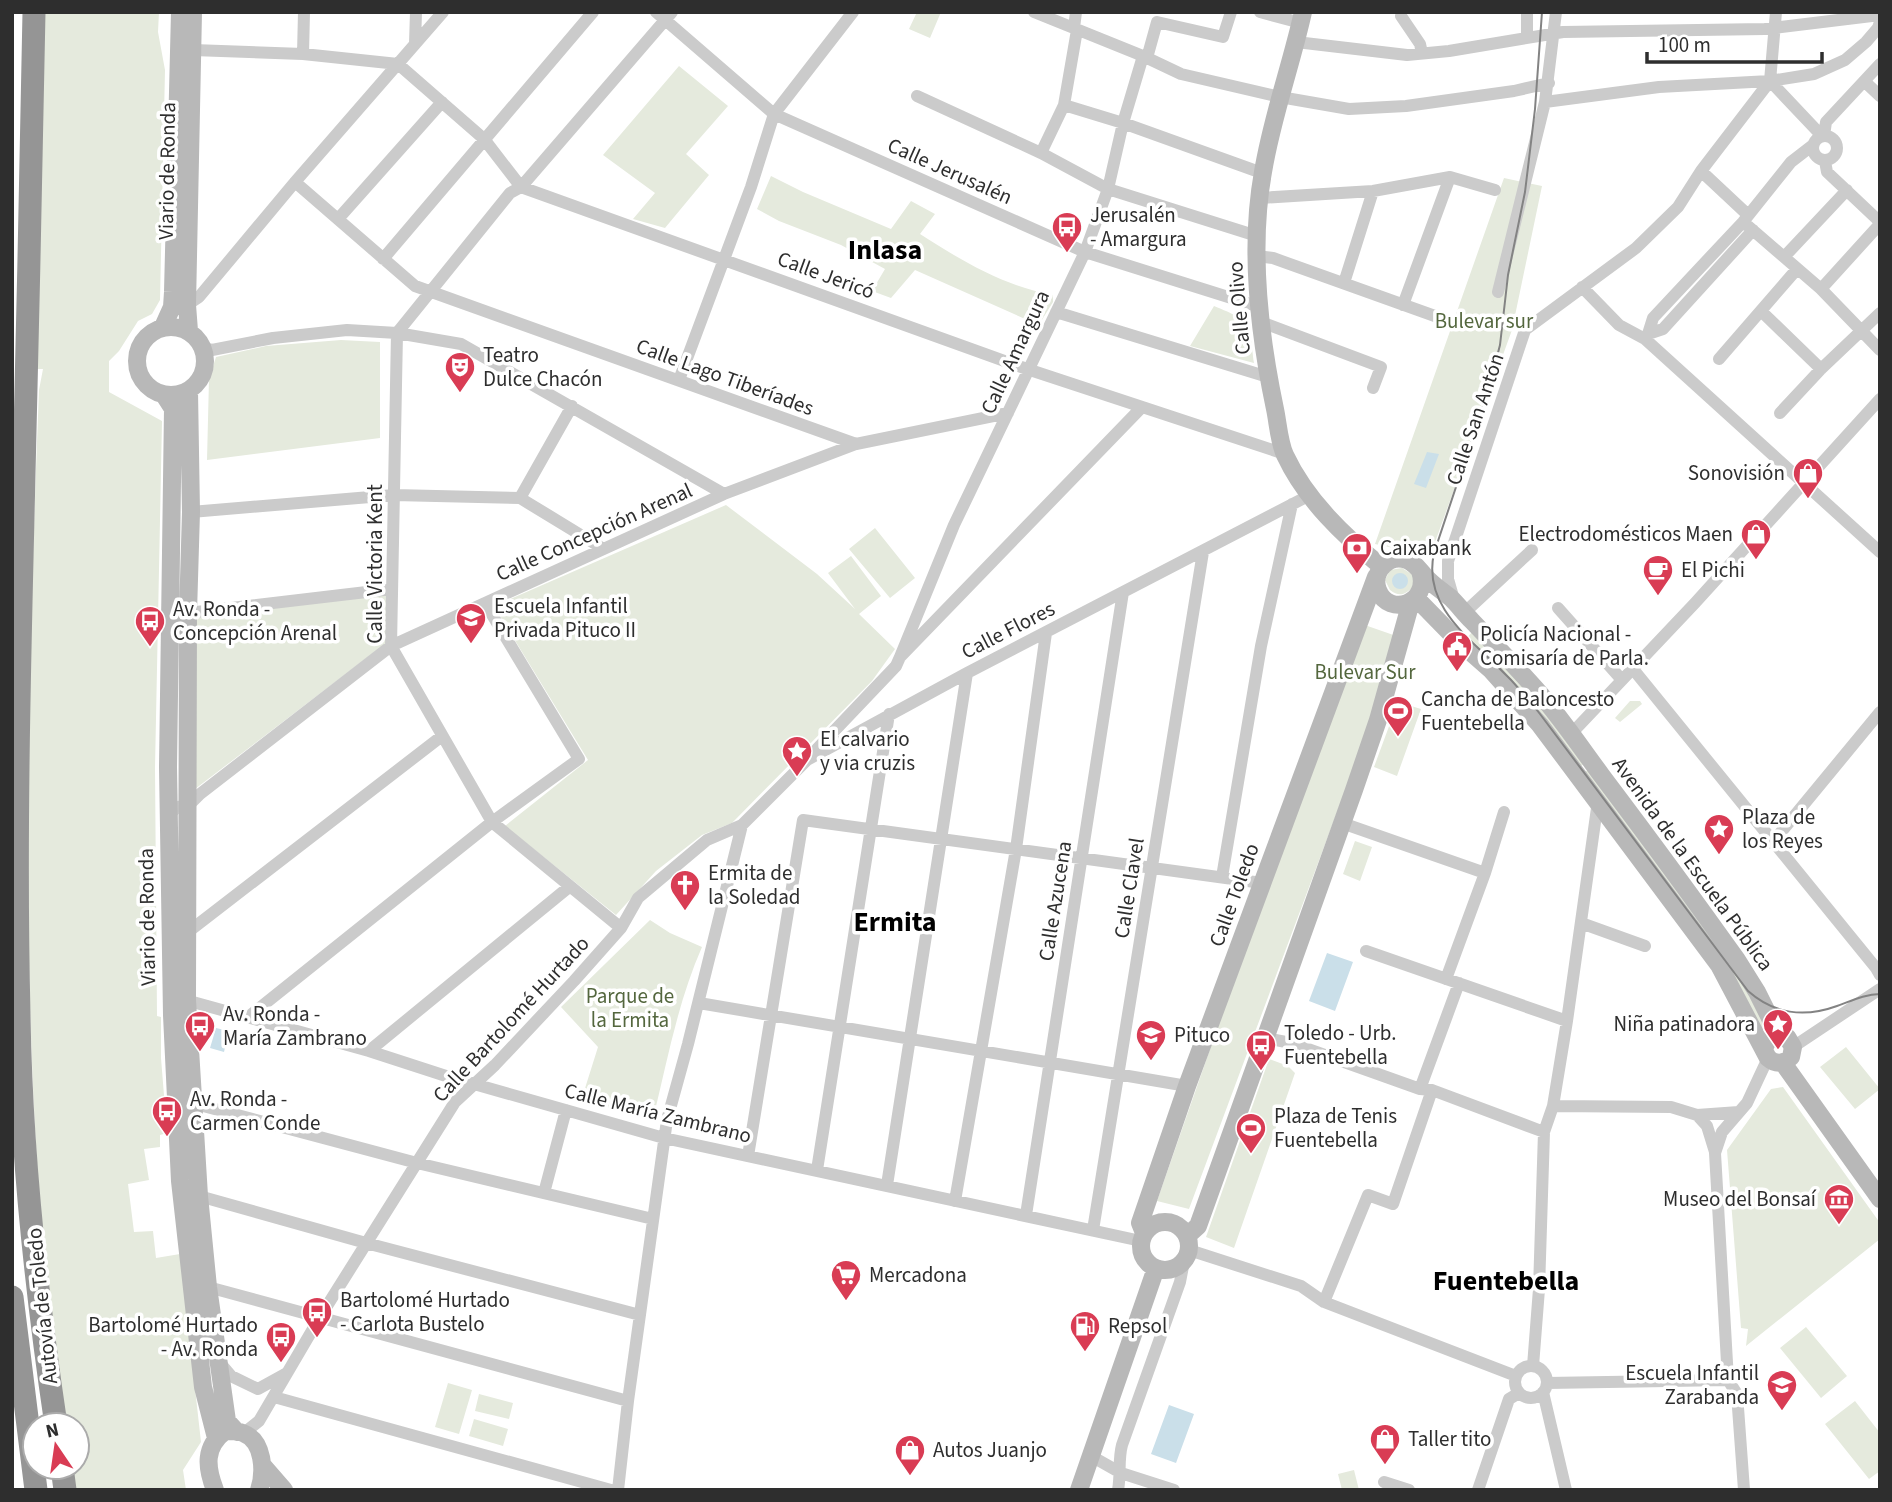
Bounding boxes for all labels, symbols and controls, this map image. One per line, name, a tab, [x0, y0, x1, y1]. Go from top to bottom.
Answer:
scale bar	[1647, 21, 1822, 65]
text: 100 m	[1658, 30, 1711, 60]
street label: Viario de Ronda	[151, 102, 183, 240]
street label: Calle Jerusalén	[883, 130, 1017, 212]
place label: Jerusalén - Amargura	[1090, 200, 1187, 254]
bus stop icon: Jerusalén - Amargura	[1050, 210, 1084, 254]
district label: Inlasa	[848, 230, 922, 270]
street label: Calle Jericó	[773, 244, 879, 306]
street label: Calle Olivo	[1220, 260, 1258, 356]
street label: Calle Amargura	[973, 285, 1057, 419]
park label: Bulevar sur	[1435, 306, 1534, 336]
street label: Calle Lago Tiberíades	[632, 331, 818, 423]
place label: Teatro Dulce Chacón	[483, 340, 602, 394]
street label: Calle San Antón	[1438, 349, 1512, 489]
theatre icon: Teatro Dulce Chacón	[443, 350, 477, 394]
shop icon: Sonovisión	[1791, 456, 1825, 500]
place label: Sonovisión	[1688, 458, 1785, 488]
street label: Calle Concepción Arenal	[491, 475, 697, 589]
street label: Calle Victoria Kent	[360, 484, 390, 644]
shop icon: Electrodomésticos Maen	[1739, 517, 1773, 561]
place label: Electrodomésticos Maen	[1519, 519, 1733, 549]
bank icon: Caixabank	[1340, 531, 1374, 575]
place label: Caixabank	[1380, 533, 1472, 563]
cafe icon: El Pichi	[1641, 553, 1675, 597]
place label: El Pichi	[1681, 555, 1745, 585]
place label: Escuela Infantil Privada Pituco II	[494, 591, 636, 645]
place label: Av. Ronda - Concepción Arenal	[173, 594, 337, 648]
street label: Calle Flores	[956, 594, 1060, 666]
school or university icon: Escuela Infantil Privada Pituco II	[454, 601, 488, 645]
bus stop icon: Av. Ronda - Concepción Arenal	[133, 604, 167, 648]
place label: Policía Nacional - Comisaría de Parla.	[1480, 619, 1649, 673]
public building icon: Policía Nacional - Comisaría de Parla.	[1440, 629, 1474, 673]
park label: Bulevar Sur	[1314, 657, 1416, 687]
place label: Cancha de Baloncesto Fuentebella	[1421, 684, 1614, 738]
sports icon: Cancha de Baloncesto Fuentebella	[1381, 694, 1415, 738]
place label: El calvario y via cruzis	[820, 724, 915, 778]
place icon: El calvario y via cruzis	[780, 734, 814, 778]
street label: Avenida de la Escuela Pública	[1605, 751, 1781, 977]
place label: Plaza de los Reyes	[1742, 802, 1823, 856]
place icon: Plaza de los Reyes	[1702, 812, 1736, 856]
street label: Calle Clavel	[1106, 836, 1152, 940]
street label: Calle Azucena	[1031, 839, 1079, 963]
street label: Calle Toledo	[1201, 839, 1267, 951]
street label: Viario de Ronda	[131, 848, 163, 986]
place label: Ermita de la Soledad	[708, 858, 800, 912]
church icon: Ermita de la Soledad	[668, 868, 702, 912]
district label: Ermita	[853, 902, 937, 942]
street label: Calle Bartolomé Hurtado	[426, 929, 596, 1109]
park label: Parque de la Ermita	[586, 981, 674, 1035]
place label: Av. Ronda - María Zambrano	[223, 999, 367, 1053]
place icon: Niña patinadora	[1761, 1007, 1795, 1051]
bus stop icon: Av. Ronda - María Zambrano	[183, 1009, 217, 1053]
place label: Niña patinadora	[1614, 1009, 1755, 1039]
school or university icon: Pituco	[1134, 1018, 1168, 1062]
place label: Toledo - Urb. Fuentebella	[1284, 1018, 1396, 1072]
place label: Pituco	[1174, 1020, 1230, 1050]
bus stop icon: Toledo - Urb. Fuentebella	[1244, 1028, 1278, 1072]
street label: Calle María Zambrano	[561, 1075, 755, 1151]
place label: Av. Ronda - Carmen Conde	[190, 1084, 320, 1138]
bus stop icon: Av. Ronda - Carmen Conde	[150, 1094, 184, 1138]
place label: Plaza de Tenis Fuentebella	[1274, 1101, 1397, 1155]
sports icon: Plaza de Tenis Fuentebella	[1234, 1111, 1268, 1155]
museum icon: Museo del Bonsaí	[1822, 1182, 1856, 1226]
place label: Museo del Bonsaí	[1663, 1184, 1817, 1214]
street label: Autovía de Toledo	[19, 1226, 65, 1386]
supermarket icon: Mercadona	[829, 1258, 863, 1302]
place label: Mercadona	[869, 1260, 967, 1290]
district label: Fuentebella	[1433, 1261, 1579, 1301]
place label: Bartolomé Hurtado - Carlota Bustelo	[340, 1285, 510, 1339]
bus stop icon: Bartolomé Hurtado - Carlota Bustelo	[300, 1295, 334, 1339]
fuel station icon: Repsol	[1068, 1309, 1102, 1353]
place label: Bartolomé Hurtado - Av. Ronda	[88, 1310, 258, 1364]
place label: Repsol	[1108, 1311, 1167, 1341]
bus stop icon: Bartolomé Hurtado - Av. Ronda	[264, 1320, 298, 1364]
place label: Escuela Infantil Zarabanda	[1625, 1358, 1759, 1412]
school or university icon: Escuela Infantil Zarabanda	[1765, 1368, 1799, 1412]
north arrow	[21, 1411, 91, 1481]
text: N	[43, 1416, 62, 1445]
shop icon: Taller tito	[1368, 1422, 1402, 1466]
place label: Taller tito	[1408, 1424, 1491, 1454]
shop icon: Autos Juanjo	[893, 1433, 927, 1477]
place label: Autos Juanjo	[933, 1435, 1047, 1465]

